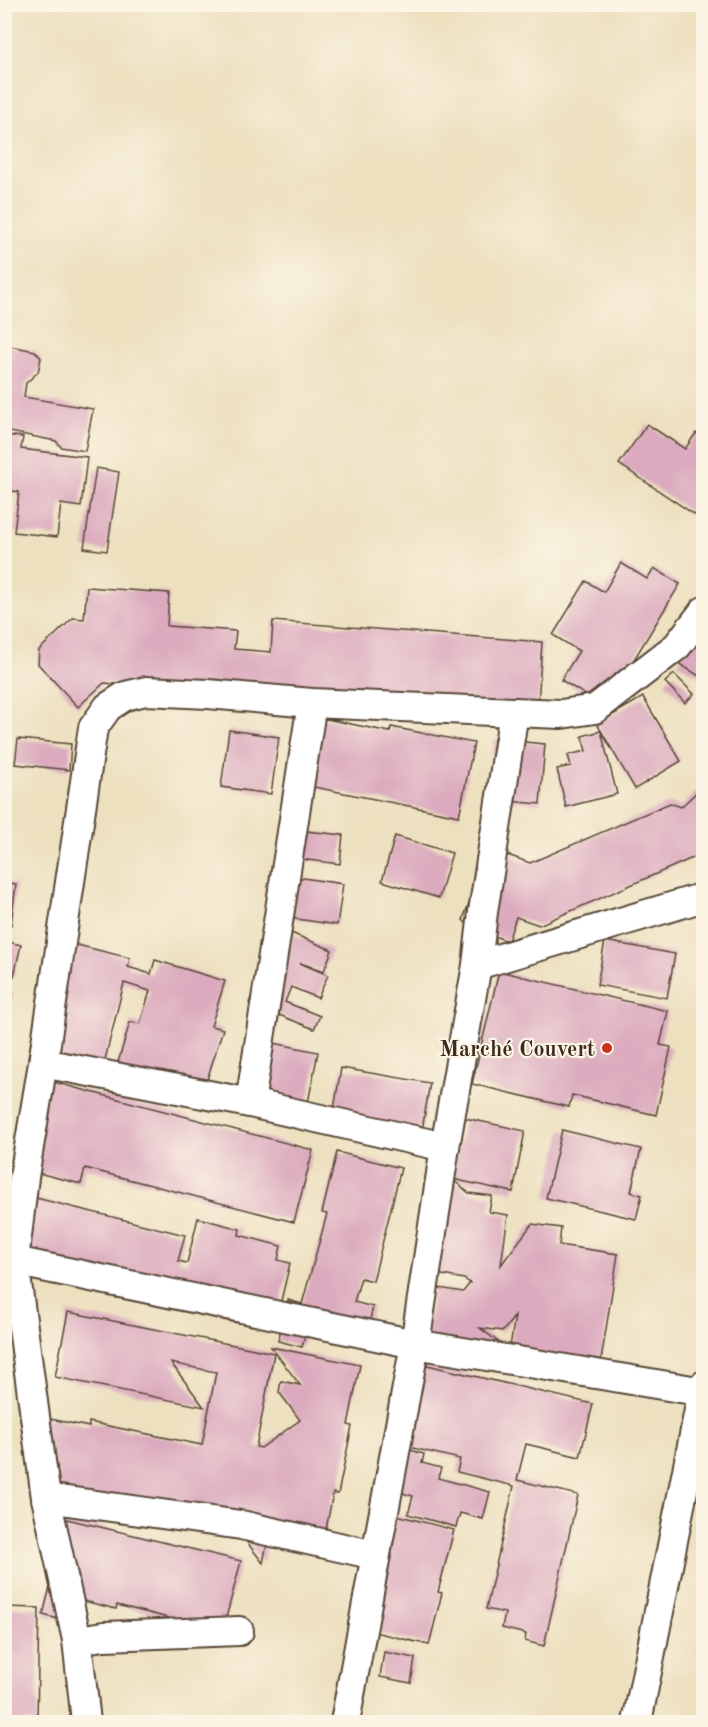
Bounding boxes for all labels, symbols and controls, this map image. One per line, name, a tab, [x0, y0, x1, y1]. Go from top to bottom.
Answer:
place label: Marché Couvert	[439, 1039, 595, 1061]
marker: Marché Couvert	[600, 1041, 614, 1055]

